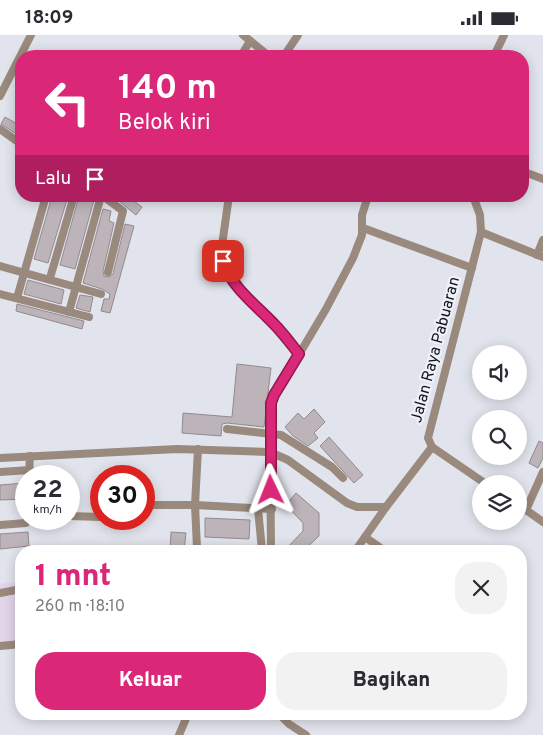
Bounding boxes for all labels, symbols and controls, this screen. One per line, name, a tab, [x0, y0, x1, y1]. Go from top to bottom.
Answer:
text: 18:09	[25, 6, 73, 30]
text: 140 m	[118, 67, 217, 111]
icon: left	[35, 70, 100, 135]
text: Belok kiri	[118, 110, 211, 137]
icon: arrive	[81, 165, 109, 193]
text: Lalu	[35, 167, 71, 191]
pin	[202, 240, 244, 282]
icon: arrive	[209, 247, 237, 275]
street label: Jalan Raya Pabuaran	[407, 275, 465, 425]
map controls	[472, 345, 527, 530]
button: sound	[472, 345, 527, 400]
button: search	[472, 410, 527, 465]
position arrow	[244, 463, 296, 515]
speed limit sign: 30	[90, 465, 155, 530]
text: 22	[32, 475, 63, 507]
button: layers	[472, 475, 527, 530]
text: km/h	[33, 502, 62, 518]
text: 1 mnt	[35, 559, 111, 596]
button: close	[455, 562, 507, 614]
text: 260 m · 18:10	[35, 597, 125, 617]
button: Keluar	[35, 652, 266, 710]
button: Bagikan	[276, 652, 507, 710]

